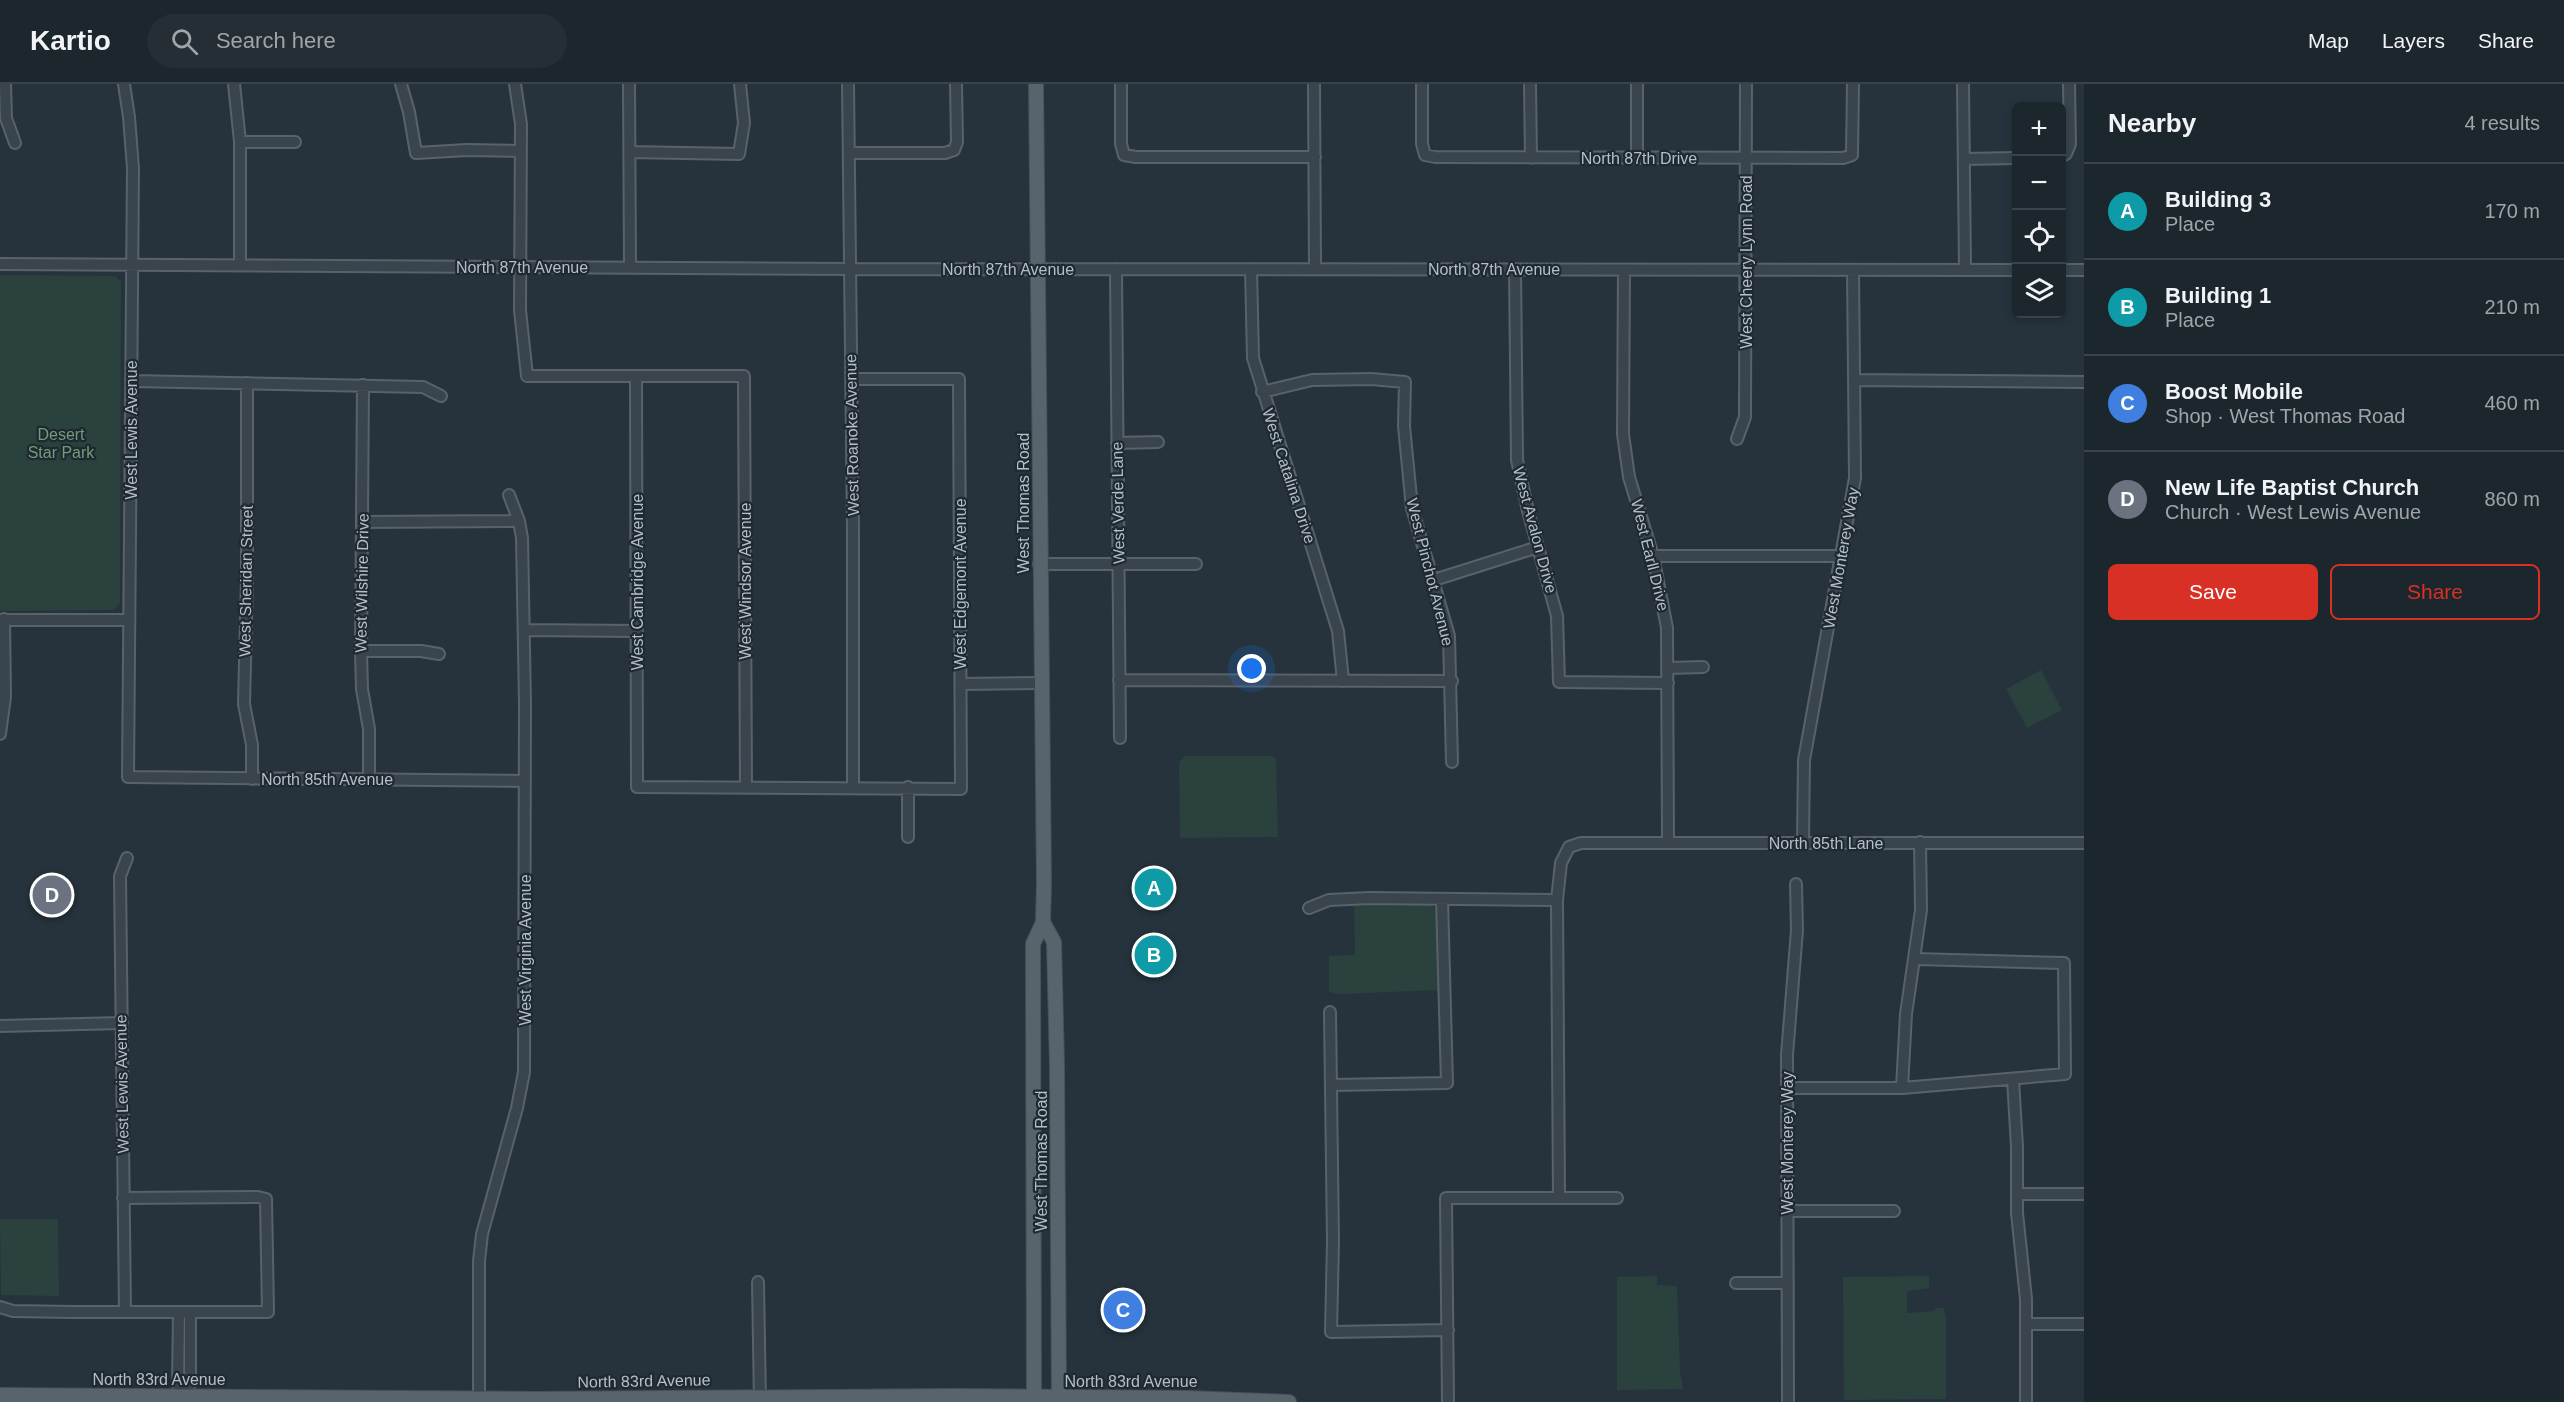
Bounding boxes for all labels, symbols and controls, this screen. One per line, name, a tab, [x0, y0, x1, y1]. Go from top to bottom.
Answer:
search box	[147, 14, 567, 68]
text: Kartio	[30, 25, 111, 56]
icon: search	[168, 25, 201, 58]
text: Search here	[216, 28, 336, 53]
text: Map	[2308, 29, 2349, 52]
text: Layers	[2382, 29, 2445, 52]
text: Share	[2478, 29, 2534, 52]
map controls	[2012, 102, 2066, 318]
button: +	[2012, 102, 2066, 156]
text: Nearby	[2108, 108, 2196, 138]
text: 4 results	[2464, 112, 2540, 134]
street label: North 87th Drive	[1581, 150, 1697, 167]
button: −	[2012, 156, 2066, 210]
street label: West Cheery Lynn Road	[1738, 175, 1755, 349]
text: Building 3	[2165, 187, 2271, 212]
text: A	[2120, 200, 2135, 222]
text: 170 m	[2484, 200, 2540, 222]
button: locate	[2012, 210, 2066, 264]
text: Place	[2165, 213, 2215, 235]
street label: North 87th Avenue	[456, 259, 588, 276]
street label: North 87th Avenue	[942, 261, 1074, 278]
street label: North 87th Avenue	[1428, 261, 1560, 278]
button: layers	[2012, 264, 2066, 318]
text: Building 1	[2165, 283, 2271, 308]
text: B	[2120, 296, 2135, 318]
text: 210 m	[2484, 296, 2540, 318]
text: Place	[2165, 309, 2215, 331]
street label: West Roanoke Avenue	[842, 354, 862, 516]
street label: West Lewis Avenue	[123, 360, 140, 500]
text: Boost Mobile	[2165, 379, 2303, 404]
text: C	[2120, 392, 2135, 414]
text: 460 m	[2484, 392, 2540, 414]
text: Shop · West Thomas Road	[2165, 405, 2406, 427]
street label: West Catalina Drive	[1259, 406, 1319, 546]
park label: Desert Star Park	[28, 426, 95, 461]
street label: West Thomas Road	[1015, 433, 1032, 573]
street label: West Verde Lane	[1108, 442, 1128, 564]
street label: West Avalon Drive	[1510, 465, 1560, 595]
text: New Life Baptist Church	[2165, 475, 2419, 500]
street label: West Monterey Way	[1820, 486, 1862, 630]
text: D	[2120, 488, 2135, 510]
text: 860 m	[2484, 488, 2540, 510]
street label: West Cambridge Avenue	[629, 494, 646, 670]
street label: West Pinchot Avenue	[1403, 496, 1457, 648]
street label: West Earll Drive	[1628, 497, 1672, 613]
street label: West Edgemont Avenue	[952, 498, 969, 670]
text: Church · West Lewis Avenue	[2165, 501, 2421, 523]
street label: West Windsor Avenue	[737, 502, 754, 659]
street label: West Sheridan Street	[236, 504, 256, 657]
street label: West Wilshire Drive	[352, 513, 372, 653]
button: Save	[2108, 564, 2318, 620]
button: Share	[2330, 564, 2540, 620]
your location	[1237, 654, 1266, 683]
street label: North 85th Avenue	[261, 771, 393, 788]
street label: North 85th Lane	[1769, 835, 1883, 852]
pin: A	[1134, 866, 1174, 910]
pin: D	[32, 872, 72, 918]
street label: West Virginia Avenue	[517, 874, 534, 1026]
pin: B	[1134, 932, 1174, 978]
street label: West Lewis Avenue	[112, 1014, 132, 1154]
street label: West Monterey Way	[1779, 1071, 1796, 1215]
street label: West Thomas Road	[1033, 1091, 1050, 1231]
pin: C	[1104, 1288, 1142, 1332]
street label: North 83rd Avenue	[92, 1371, 226, 1388]
street label: North 83rd Avenue	[577, 1371, 711, 1391]
street label: North 83rd Avenue	[1064, 1373, 1198, 1390]

